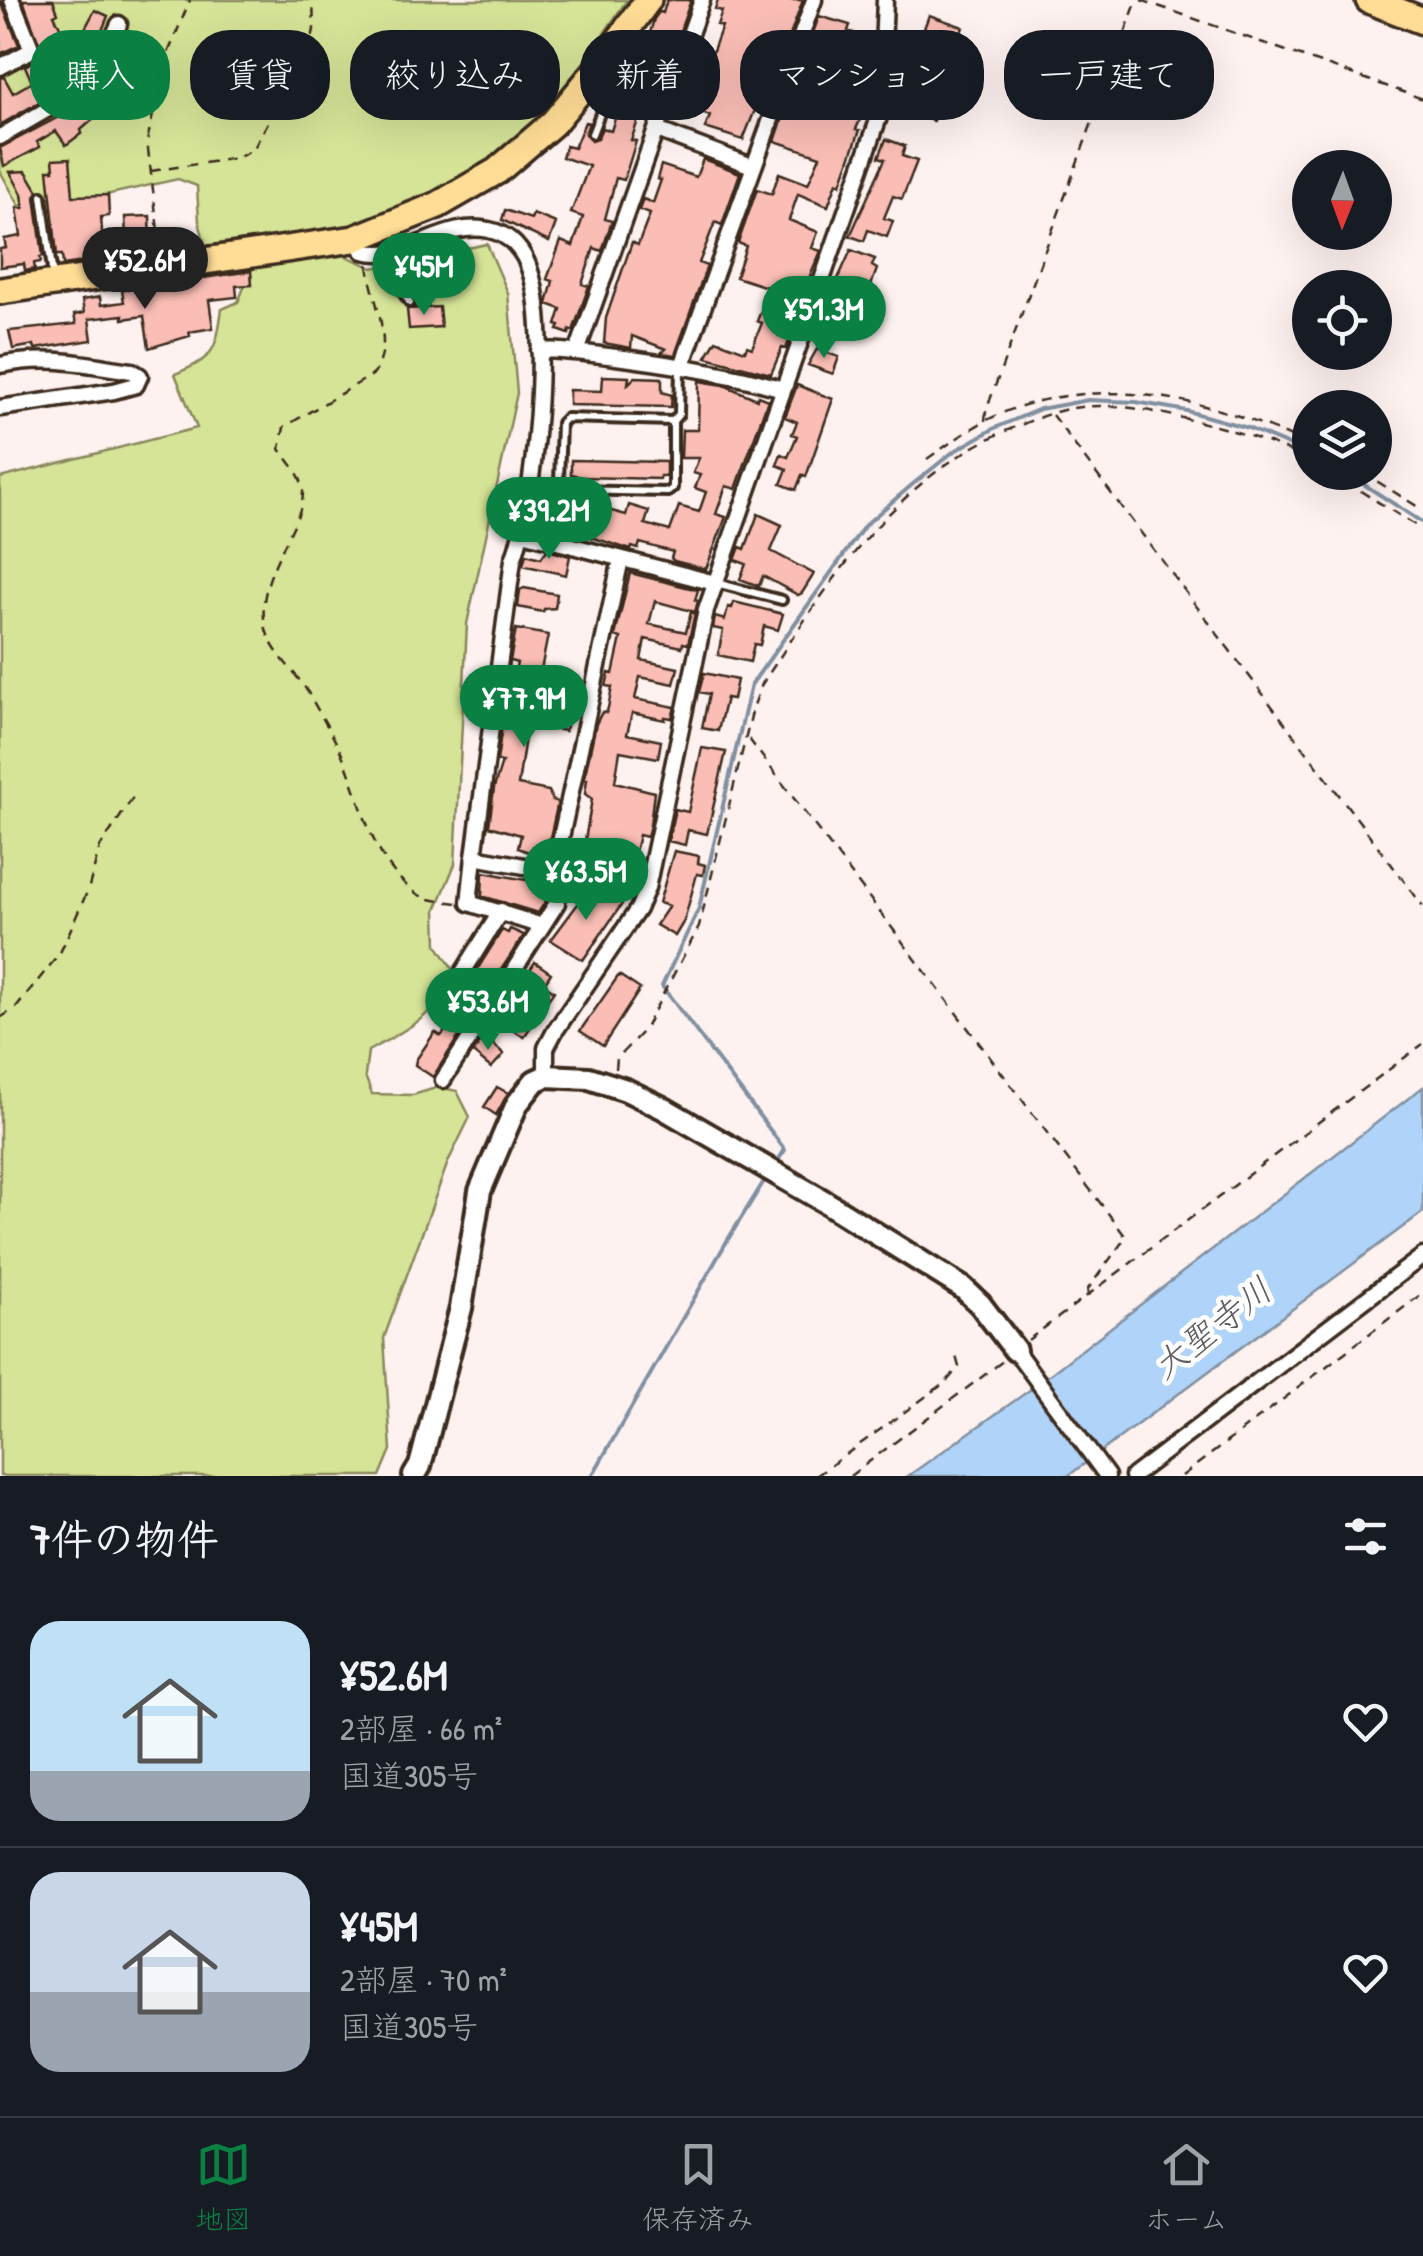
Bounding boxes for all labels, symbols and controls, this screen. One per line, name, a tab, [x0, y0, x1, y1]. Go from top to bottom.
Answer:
chip: 購入	[30, 30, 170, 120]
chip: 賃貸	[190, 30, 330, 120]
chip: 絞り込み	[350, 30, 560, 120]
chip: 新着	[580, 30, 720, 120]
chip: マンション	[740, 30, 984, 120]
chip: 一戸建て	[1004, 30, 1214, 120]
north arrow	[1292, 150, 1392, 250]
map controls	[1292, 150, 1392, 490]
pin: ¥52.6M	[64, 227, 226, 312]
pin: ¥45M	[365, 233, 483, 318]
text: ¥52.6M	[104, 238, 186, 281]
text: ¥45M	[394, 244, 454, 287]
button: locate	[1292, 270, 1392, 370]
pin: ¥51.3M	[743, 276, 905, 361]
text: ¥51.3M	[784, 287, 864, 330]
button: layers	[1292, 390, 1392, 490]
pin: ¥39.2M	[468, 477, 630, 562]
text: ¥39.2M	[508, 488, 590, 531]
pin: ¥77.9M	[443, 665, 605, 750]
text: ¥77.9M	[482, 676, 566, 719]
pin: ¥63.5M	[505, 838, 667, 923]
text: ¥63.5M	[545, 849, 627, 892]
pin: ¥53.6M	[407, 968, 569, 1053]
text: ¥53.6M	[447, 979, 529, 1022]
water label: 大聖寺川	[1142, 1266, 1281, 1389]
icon: filters	[1338, 1509, 1393, 1564]
text: 7件の物件	[30, 1510, 219, 1567]
text: ¥52.6M	[340, 1646, 448, 1703]
icon: home	[110, 1661, 230, 1781]
icon: heart	[1338, 1694, 1393, 1749]
text: 2部屋 · 66 m²	[340, 1707, 502, 1750]
text: 国道305号	[340, 1754, 478, 1797]
text: ¥45M	[340, 1897, 418, 1954]
icon: home	[110, 1912, 230, 2032]
icon: heart	[1338, 1945, 1393, 2000]
text: 2部屋 · 70 m²	[340, 1958, 507, 2001]
text: 国道305号	[340, 2005, 478, 2048]
tab: 地図	[195, 2137, 251, 2238]
tab: 保存済み	[642, 2137, 754, 2238]
tab: ホーム	[1145, 2137, 1228, 2238]

